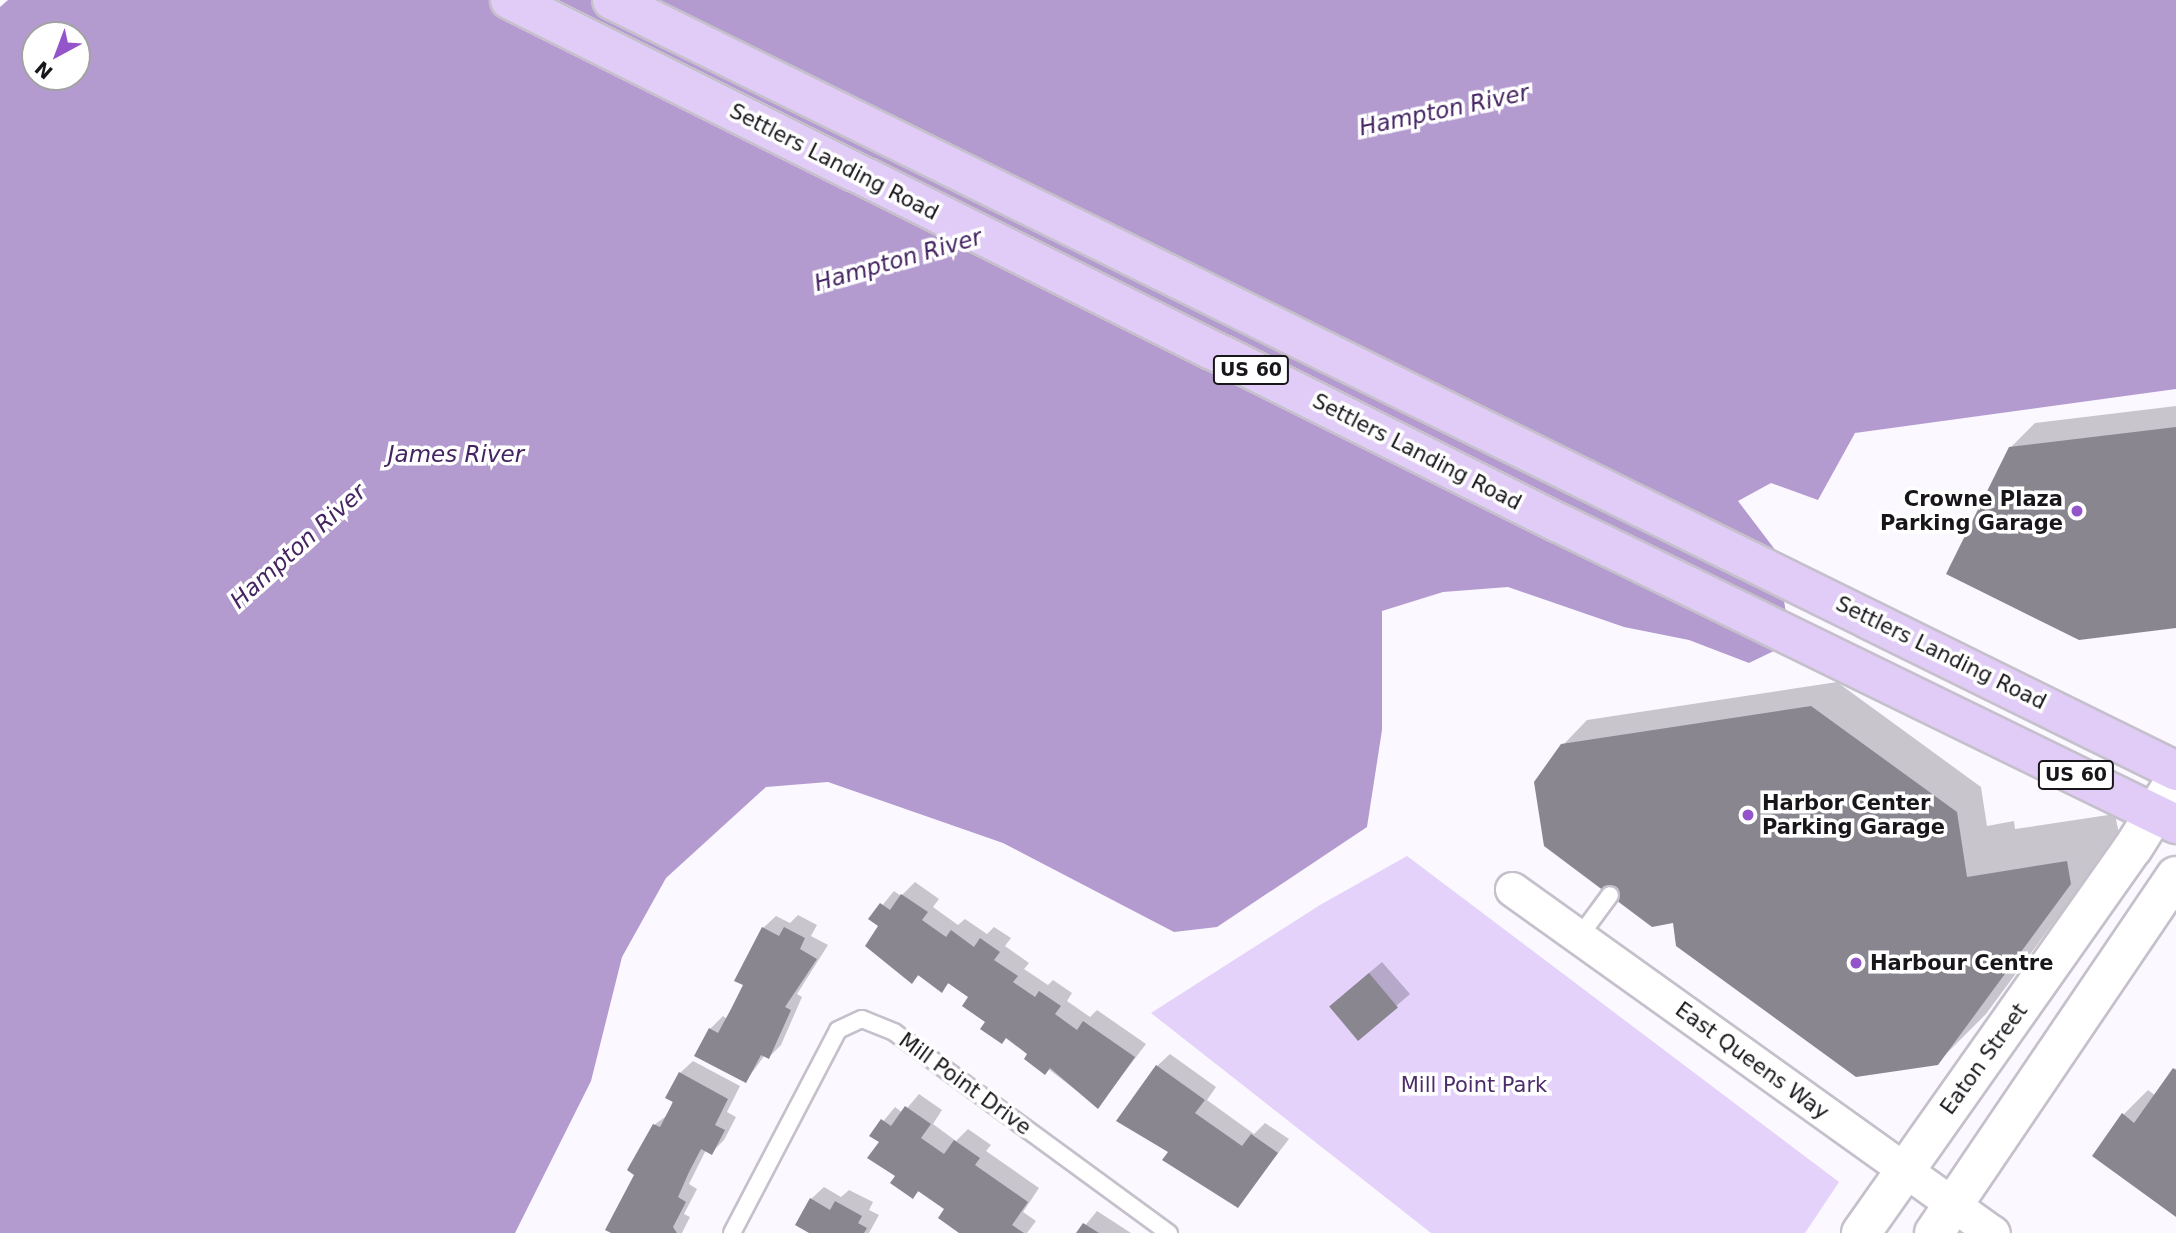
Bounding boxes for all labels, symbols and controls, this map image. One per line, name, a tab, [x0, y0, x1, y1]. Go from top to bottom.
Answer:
north arrow	[21, 21, 91, 91]
text: N	[30, 57, 57, 84]
water label: Hampton River	[1357, 79, 1531, 141]
street label: Settlers Landing Road	[725, 98, 943, 226]
water label: Hampton River	[811, 223, 985, 297]
road number: US 60	[1212, 354, 1290, 386]
street label: Settlers Landing Road	[1308, 388, 1526, 516]
water label: James River	[388, 440, 524, 468]
water label: Hampton River	[224, 478, 372, 614]
place label: Crowne Plaza Parking Garage	[1880, 486, 2063, 536]
marker: Crowne Plaza Parking Garage	[2069, 503, 2085, 519]
street label: Settlers Landing Road	[1832, 591, 2050, 715]
road number: US 60	[2038, 760, 2114, 790]
place label: Harbor Center Parking Garage	[1762, 790, 1945, 840]
marker: Harbor Center Parking Garage	[1740, 807, 1756, 823]
place label: Harbour Centre	[1870, 950, 2053, 976]
marker: Harbour Centre	[1848, 955, 1864, 971]
street label: East Queens Way	[1670, 997, 1834, 1125]
street label: Eaton Street	[1935, 999, 2033, 1119]
street label: Mill Point Drive	[894, 1028, 1036, 1140]
park label: Mill Point Park	[1401, 1072, 1547, 1098]

